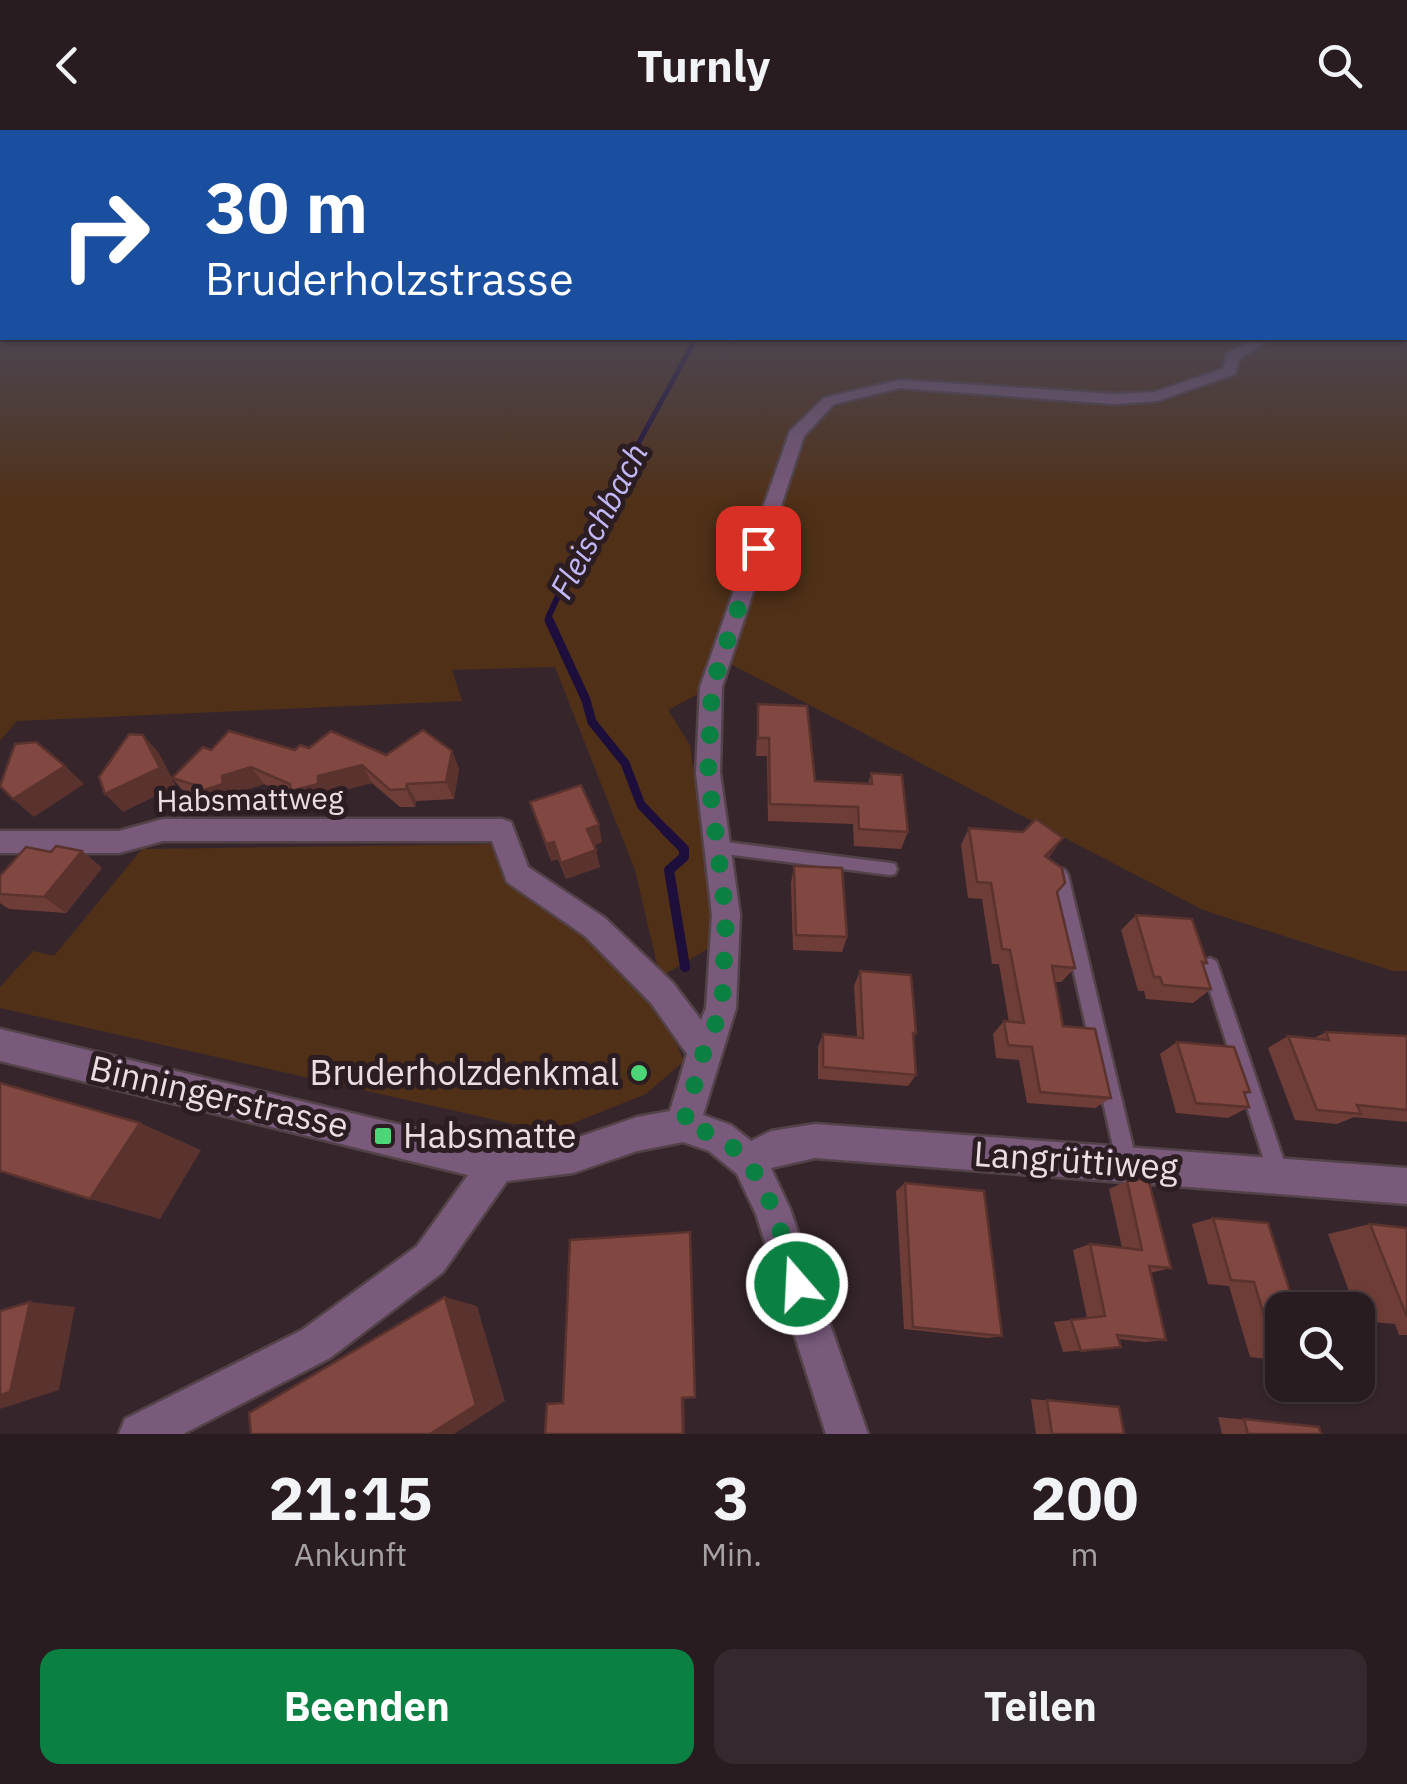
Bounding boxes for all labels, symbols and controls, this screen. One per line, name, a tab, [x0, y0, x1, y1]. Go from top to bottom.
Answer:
text: Turnly	[637, 36, 770, 94]
icon: back	[40, 38, 95, 93]
icon: search	[1312, 38, 1367, 93]
text: 30 m	[205, 161, 368, 252]
icon: right	[40, 170, 170, 300]
text: Bruderholzstrasse	[205, 249, 574, 307]
water label: Fleischbach	[540, 436, 657, 605]
pin	[716, 506, 801, 591]
icon: arrive	[731, 521, 786, 576]
street label: Habsmattweg	[156, 777, 344, 820]
street label: Binningerstrasse	[85, 1044, 353, 1148]
place label: Bruderholzdenkmal	[310, 1049, 619, 1095]
marker: Bruderholzdenkmal	[628, 1062, 650, 1084]
place label: Habsmatte	[403, 1112, 576, 1158]
marker: Habsmatte	[372, 1125, 394, 1147]
street label: Langrüttiweg	[972, 1130, 1180, 1190]
position arrow	[745, 1232, 849, 1336]
map controls	[1265, 1292, 1375, 1402]
button: search	[1265, 1292, 1375, 1402]
text: 21:15	[269, 1458, 432, 1537]
text: 3	[713, 1458, 749, 1537]
text: 200	[1030, 1458, 1138, 1537]
text: Ankunft	[294, 1533, 407, 1575]
text: Min.	[701, 1533, 762, 1575]
text: m	[1070, 1533, 1098, 1575]
button: Beenden	[40, 1649, 694, 1764]
button: Teilen	[714, 1649, 1367, 1764]

